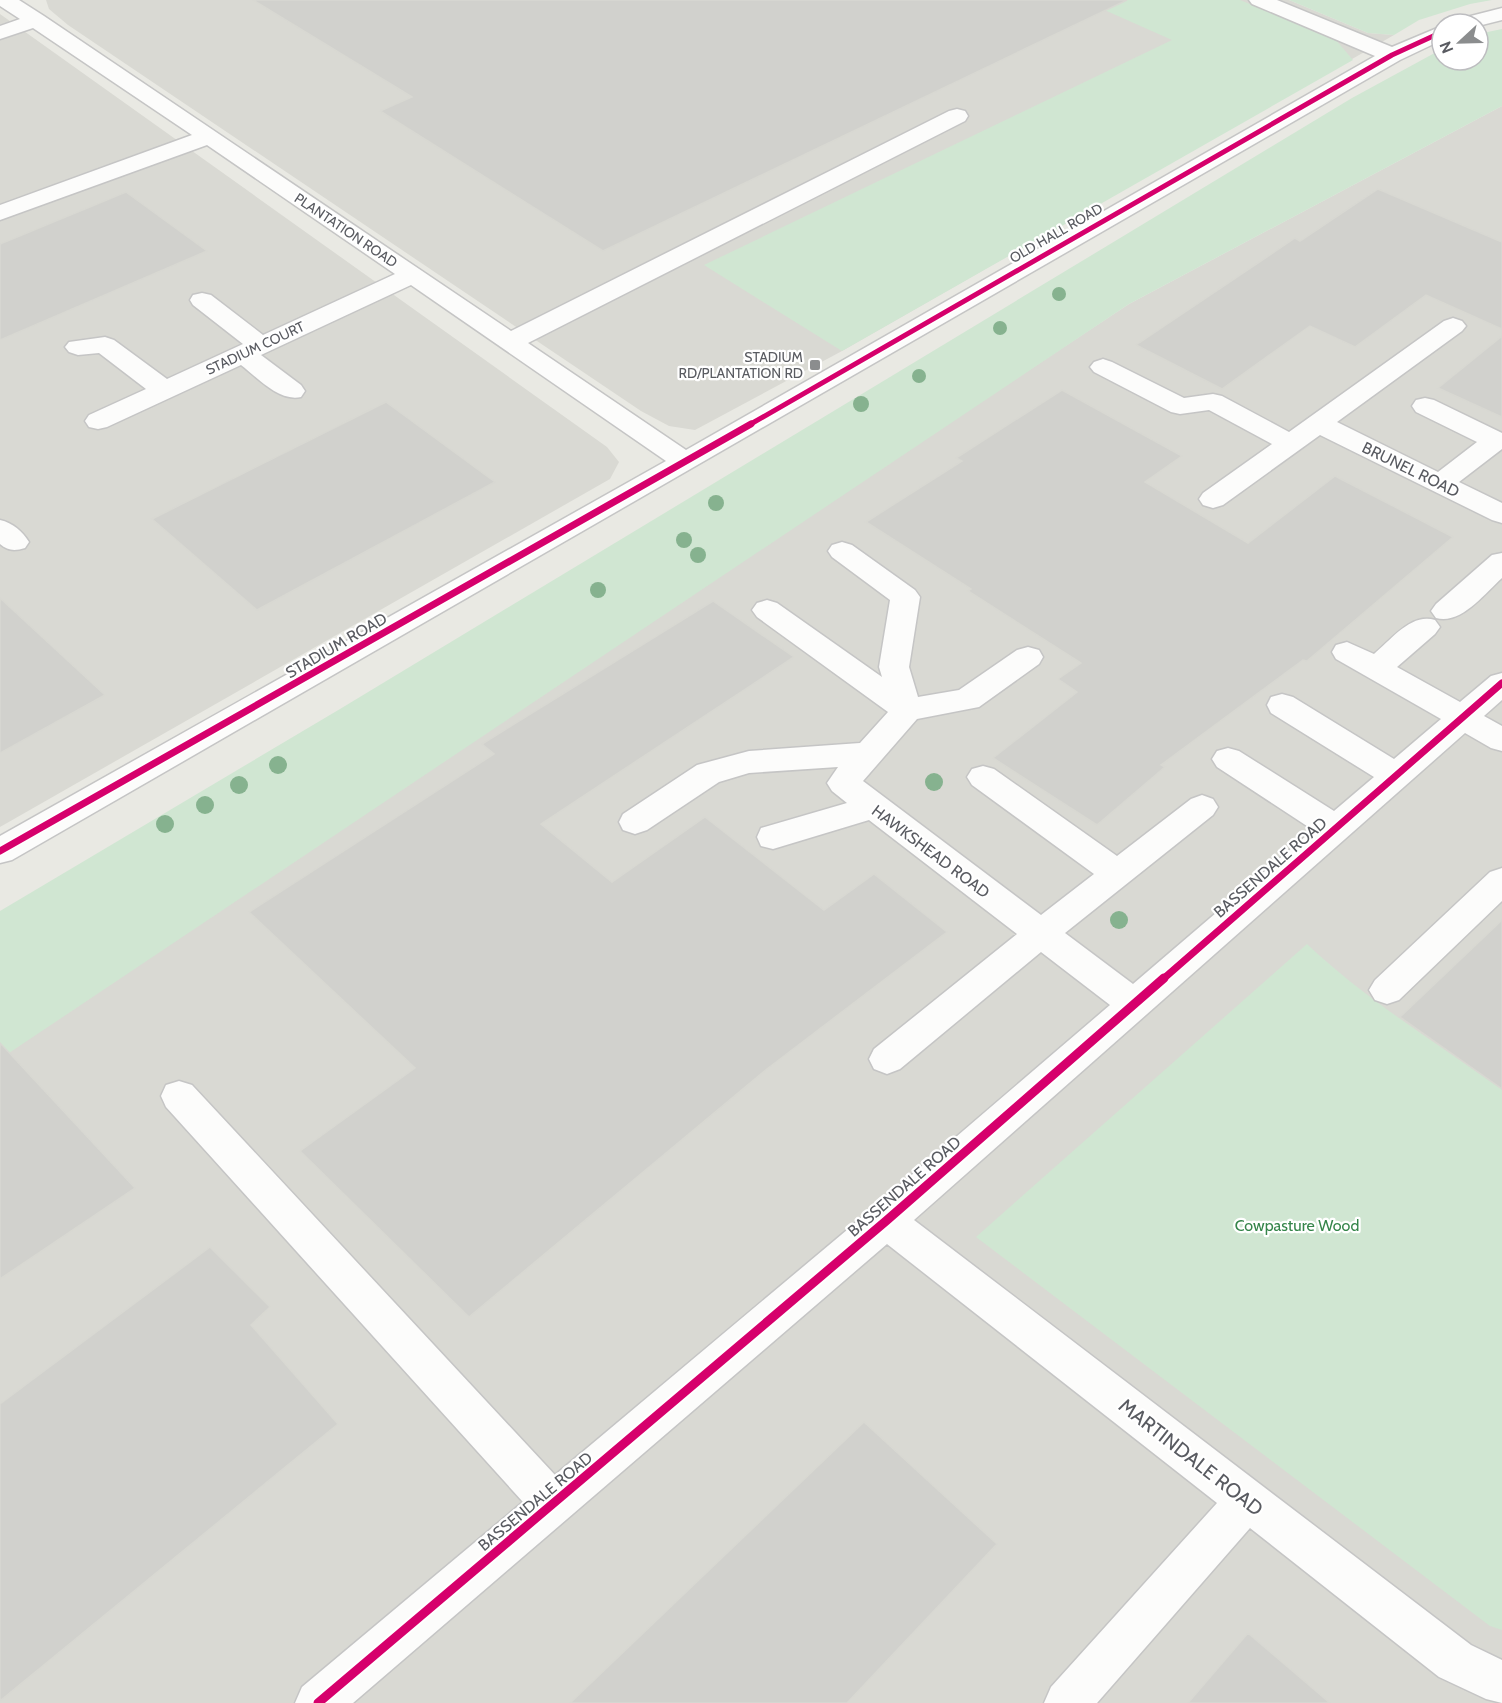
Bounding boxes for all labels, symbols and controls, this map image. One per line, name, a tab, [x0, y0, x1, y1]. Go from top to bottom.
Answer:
north arrow	[1430, 12, 1490, 72]
text: N	[1436, 39, 1457, 56]
street label: PLANTATION ROAD	[291, 189, 401, 271]
street label: OLD HALL ROAD	[1006, 199, 1106, 267]
street label: STADIUM COURT	[203, 317, 308, 379]
place label: STADIUM RD/PLANTATION RD	[679, 348, 803, 382]
marker: STADIUM RD/PLANTATION RD	[808, 358, 822, 372]
street label: BRUNEL ROAD	[1359, 438, 1462, 501]
street label: STADIUM ROAD	[282, 609, 390, 682]
street label: HAWKSHEAD ROAD	[868, 801, 993, 902]
street label: BASSENDALE ROAD	[1210, 813, 1331, 922]
street label: BASSENDALE ROAD	[844, 1132, 965, 1241]
park label: Cowpasture Wood	[1235, 1216, 1359, 1235]
street label: MARTINDALE ROAD	[1114, 1393, 1268, 1521]
street label: BASSENDALE ROAD	[474, 1448, 596, 1555]

